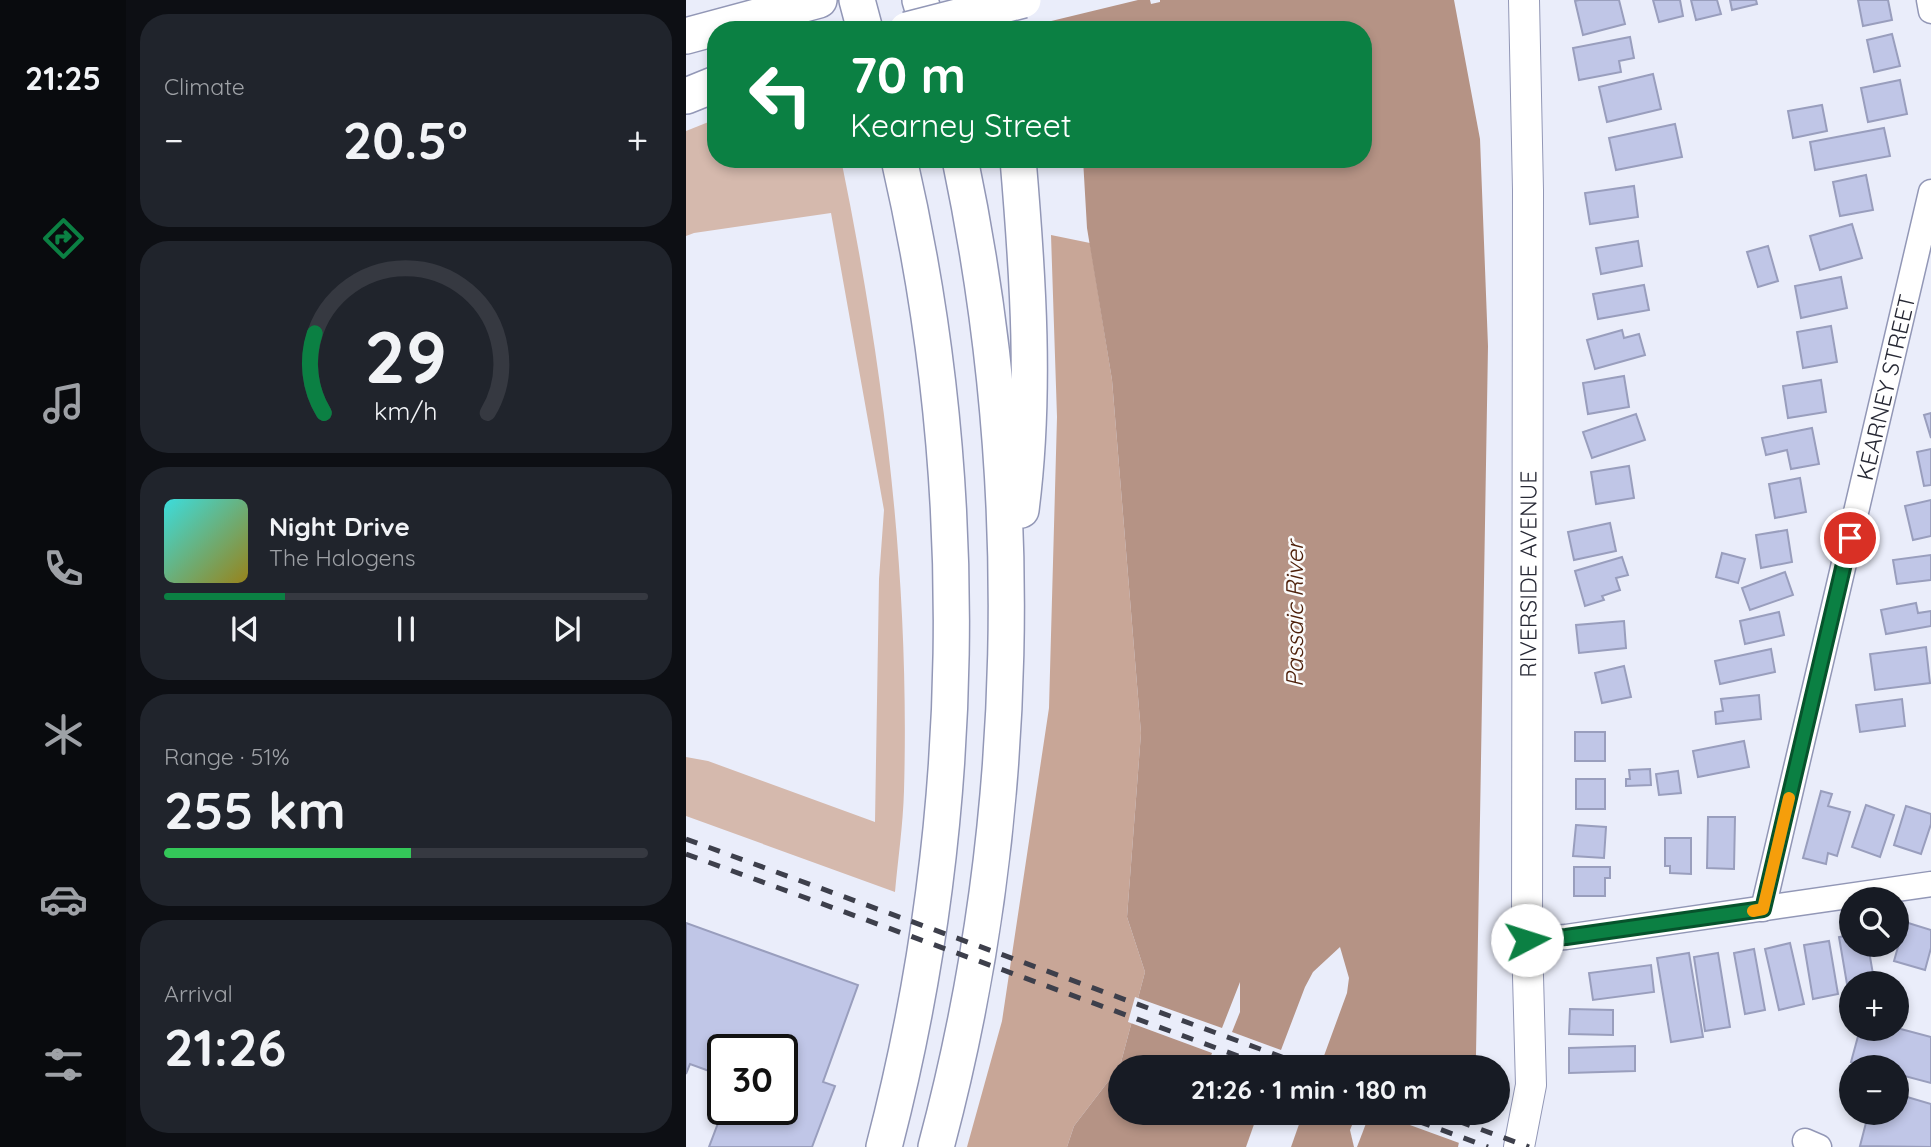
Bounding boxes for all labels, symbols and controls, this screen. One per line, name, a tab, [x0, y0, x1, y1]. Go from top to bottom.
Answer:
text: 70 m	[850, 44, 966, 105]
icon: left	[735, 49, 826, 140]
text: 21:25	[25, 58, 101, 98]
text: Climate	[164, 72, 245, 101]
text: Kearney Street	[850, 105, 1072, 145]
text: 20.5°	[343, 107, 468, 172]
text: −	[164, 116, 184, 164]
text: +	[627, 116, 648, 164]
icon: directions	[39, 214, 88, 263]
street label: KEARNEY STREET	[1849, 291, 1921, 483]
text: 29	[365, 310, 447, 401]
icon: music	[39, 379, 88, 428]
text: km/h	[374, 395, 438, 426]
street label: RIVERSIDE AVENUE	[1513, 471, 1542, 678]
pin	[1820, 508, 1880, 568]
text: Night Drive	[269, 510, 410, 543]
icon: arrive	[1831, 519, 1869, 557]
water label: Passaic River	[1279, 538, 1309, 687]
text: The Halogens	[269, 543, 416, 572]
icon: phone	[39, 544, 88, 593]
icon: previous	[226, 610, 264, 648]
icon: pause	[387, 610, 425, 648]
icon: next	[548, 610, 586, 648]
icon: climate	[39, 710, 88, 759]
text: Range · 51%	[164, 742, 290, 771]
text: 255 km	[164, 777, 346, 842]
icon: car	[39, 875, 88, 924]
map controls	[1839, 887, 1909, 1125]
button: search	[1839, 887, 1909, 957]
position arrow	[1490, 903, 1564, 977]
button: +	[1839, 971, 1909, 1041]
text: Arrival	[164, 979, 233, 1008]
text: 21:26	[164, 1014, 286, 1079]
speed limit sign: 30	[707, 1034, 798, 1125]
icon: filters	[39, 1040, 88, 1089]
button: −	[1839, 1055, 1909, 1125]
text: 21:26 · 1 min · 180 m	[1191, 1073, 1427, 1106]

